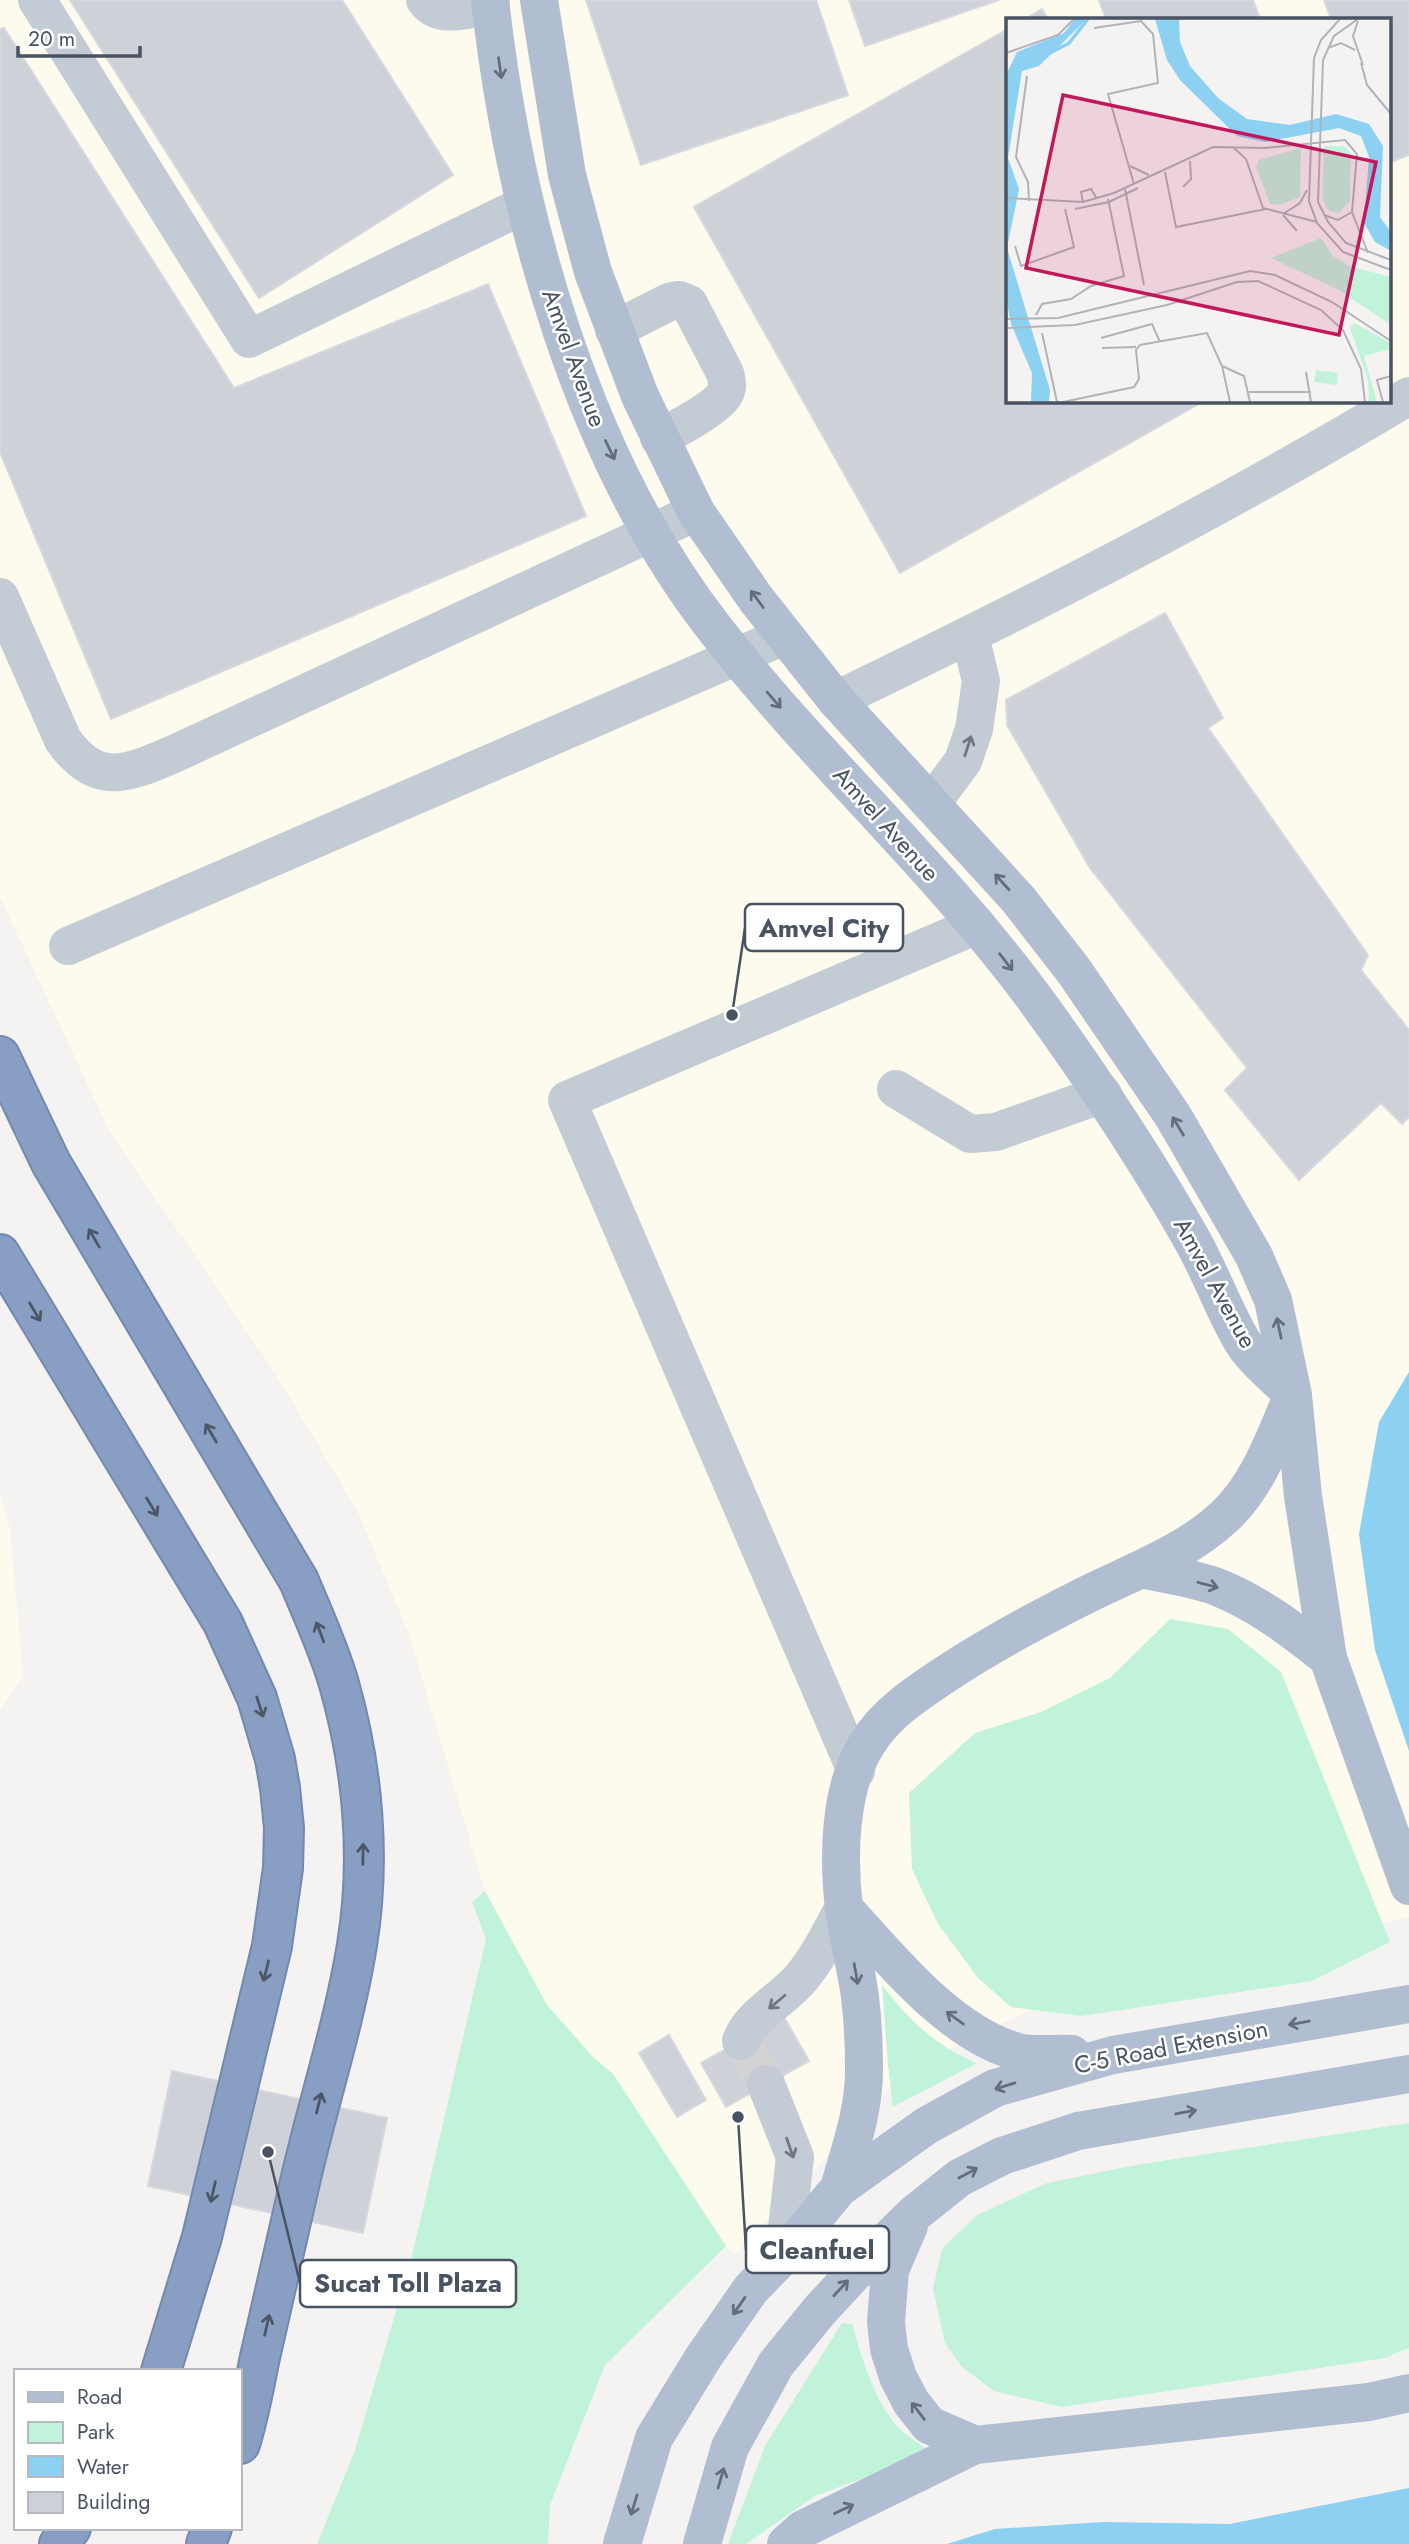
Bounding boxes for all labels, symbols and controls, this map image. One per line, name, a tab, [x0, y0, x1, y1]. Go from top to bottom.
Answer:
scale bar	[18, 14, 140, 58]
inset map	[1006, 18, 1392, 402]
text: 20 m	[28, 24, 75, 54]
one-way arrow	[494, 56, 507, 78]
street label: Amvel Avenue	[533, 284, 616, 432]
one-way arrow	[603, 439, 617, 460]
one-way arrow	[749, 591, 764, 609]
one-way arrow	[766, 690, 782, 708]
one-way arrow	[963, 735, 975, 757]
street label: Amvel Avenue	[825, 758, 948, 889]
one-way arrow	[994, 874, 1011, 891]
callout: Amvel City	[745, 904, 903, 951]
text: Amvel City	[758, 909, 890, 947]
one-way arrow	[998, 952, 1013, 971]
one-way arrow	[1171, 1116, 1185, 1136]
street label: Amvel Avenue	[1165, 1211, 1266, 1354]
one-way arrow	[87, 1228, 101, 1248]
one-way arrow	[28, 1302, 42, 1322]
one-way arrow	[1271, 1317, 1285, 1340]
one-way arrow	[203, 1423, 217, 1443]
one-way arrow	[146, 1497, 160, 1517]
one-way arrow	[1196, 1579, 1219, 1592]
one-way arrow	[313, 1621, 326, 1643]
one-way arrow	[254, 1696, 267, 1718]
one-way arrow	[357, 1843, 370, 1866]
one-way arrow	[259, 1959, 272, 1982]
one-way arrow	[850, 1963, 863, 1985]
one-way arrow	[768, 1994, 786, 2010]
one-way arrow	[947, 2011, 965, 2026]
street label: C-5 Road Extension	[1071, 2011, 1271, 2082]
one-way arrow	[1288, 2016, 1310, 2030]
one-way arrow	[994, 2080, 1016, 2093]
one-way arrow	[313, 2092, 326, 2115]
one-way arrow	[1174, 2105, 1197, 2118]
one-way arrow	[785, 2137, 797, 2159]
one-way arrow	[958, 2166, 978, 2180]
one-way arrow	[205, 2180, 219, 2203]
callout: Cleanfuel	[746, 2226, 889, 2273]
text: Cleanfuel	[760, 2231, 874, 2269]
callout: Sucat Toll Plaza	[300, 2260, 516, 2307]
text: Sucat Toll Plaza	[314, 2264, 502, 2302]
one-way arrow	[832, 2280, 849, 2297]
one-way arrow	[732, 2296, 746, 2315]
one-way arrow	[261, 2314, 275, 2337]
legend	[14, 2369, 242, 2530]
text: Road	[77, 2382, 122, 2412]
one-way arrow	[910, 2402, 925, 2420]
text: Park	[77, 2417, 115, 2447]
text: Water	[77, 2452, 130, 2482]
one-way arrow	[715, 2468, 728, 2490]
text: Building	[77, 2487, 150, 2517]
one-way arrow	[626, 2494, 639, 2516]
one-way arrow	[833, 2502, 854, 2515]

